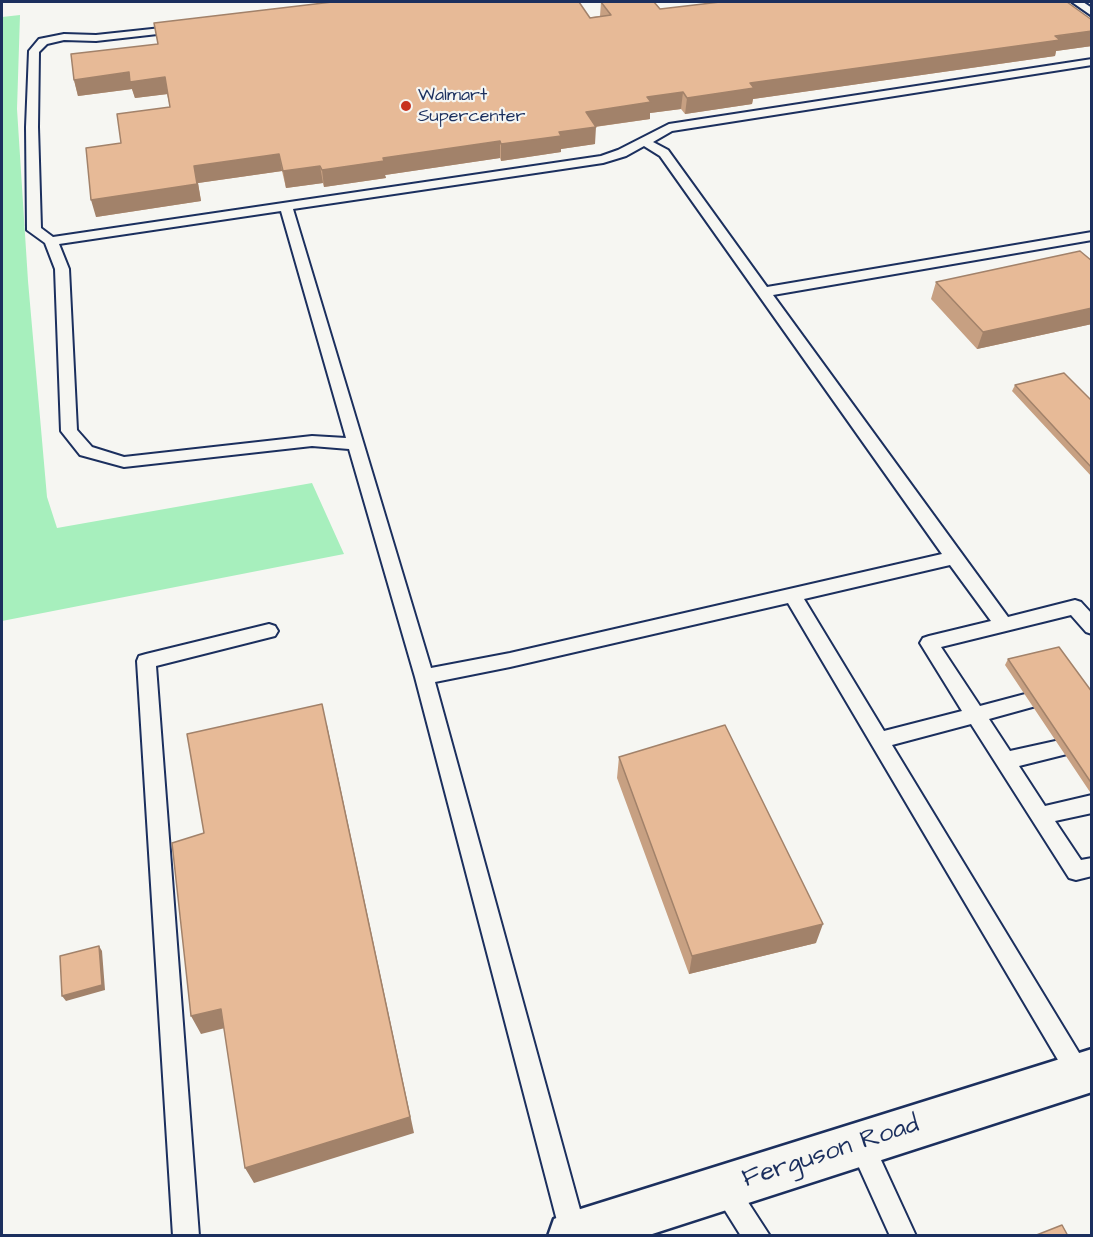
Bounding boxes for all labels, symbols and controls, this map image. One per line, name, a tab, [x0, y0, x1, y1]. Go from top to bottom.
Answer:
place label: Walmart Supercenter	[418, 85, 525, 128]
marker: Walmart Supercenter	[399, 99, 413, 113]
street label: Ferguson Road	[739, 1110, 923, 1196]

